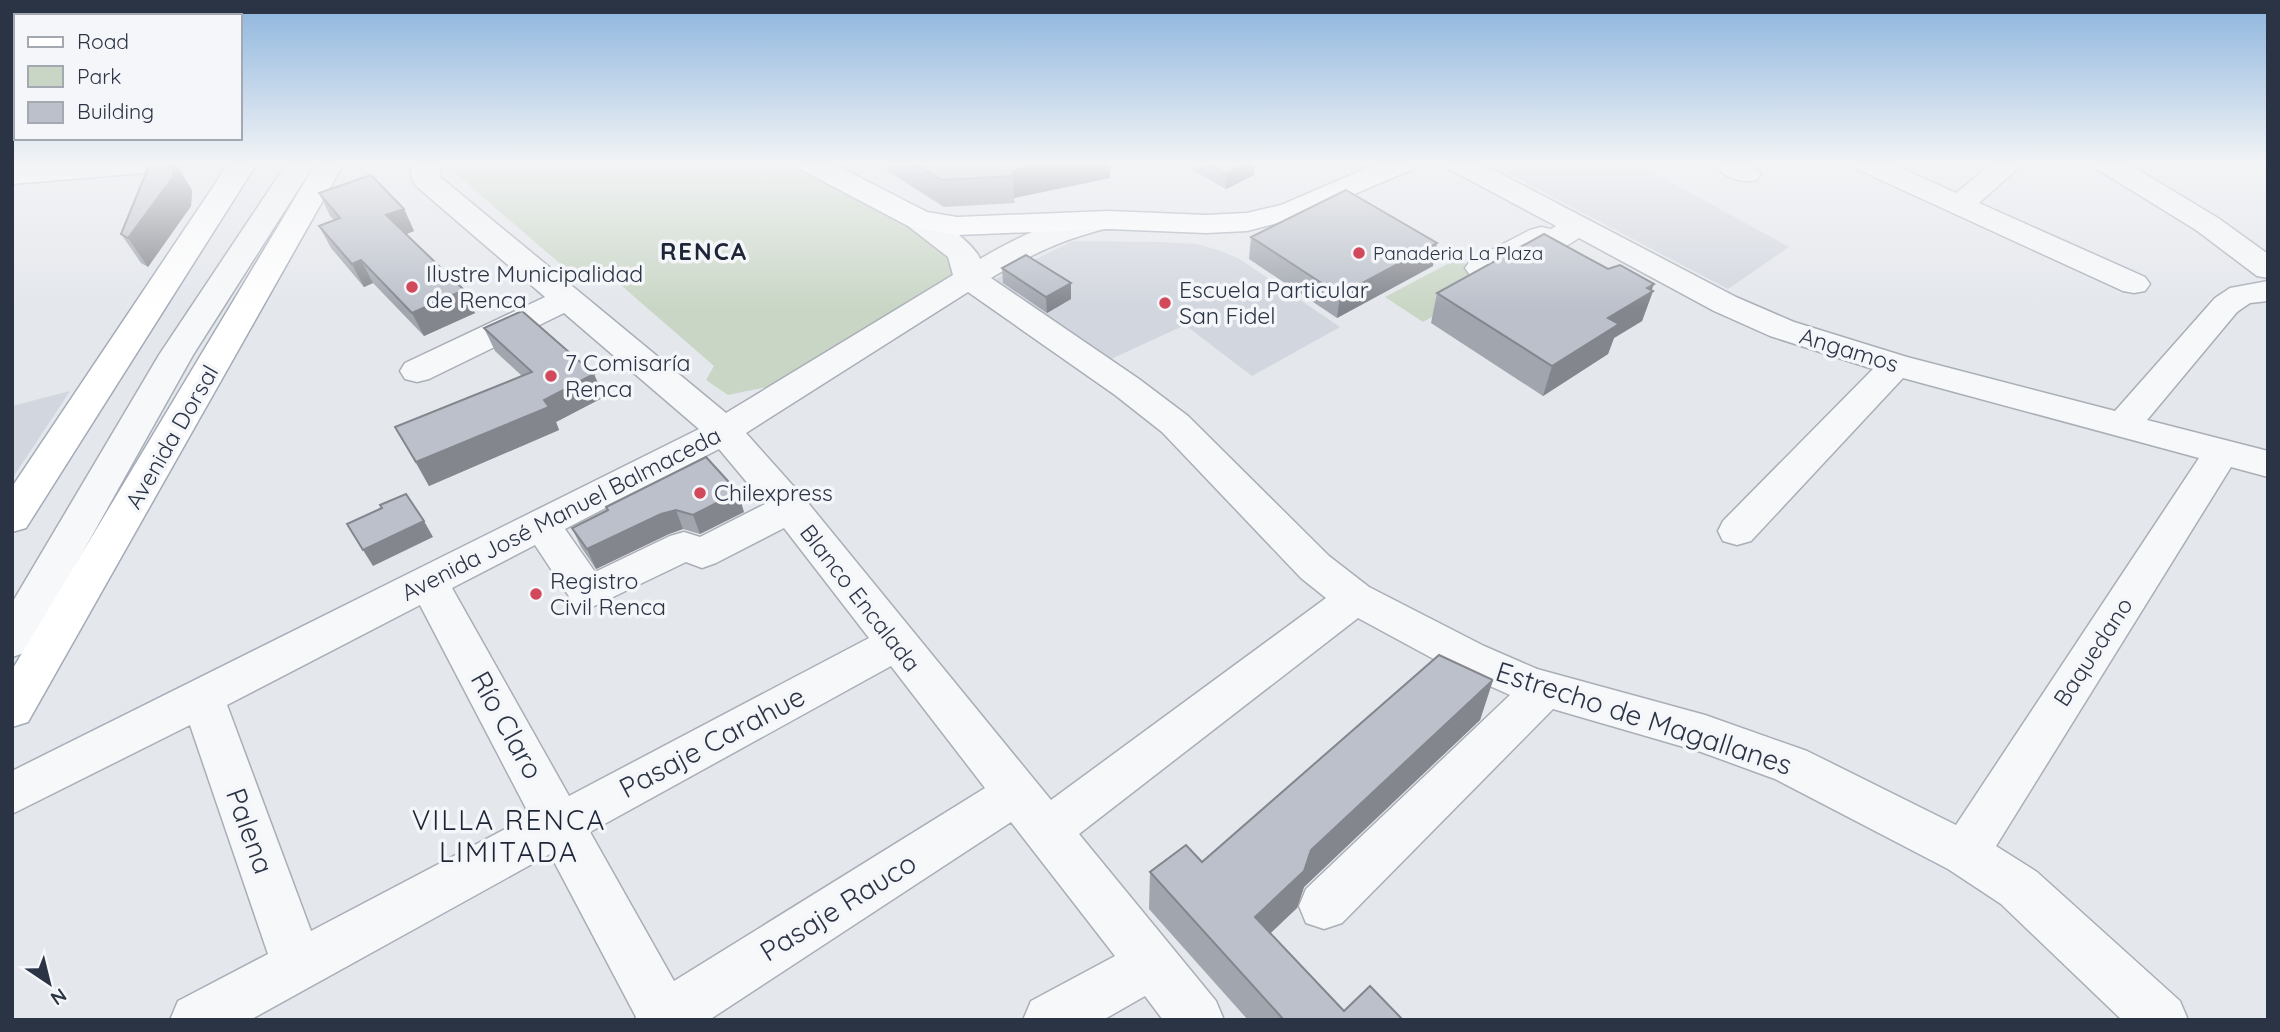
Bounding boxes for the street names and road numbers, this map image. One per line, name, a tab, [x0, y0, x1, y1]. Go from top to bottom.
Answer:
street label: Angamos	[1796, 321, 1902, 378]
street label: Avenida Dorsal	[119, 360, 224, 514]
street label: Avenida José Manuel Balmaceda	[396, 420, 725, 607]
street label: Blanco Encalada	[794, 518, 927, 677]
street label: Baquedano	[2047, 592, 2139, 712]
street label: Estrecho de Magallanes	[1492, 653, 1797, 782]
street label: Río Claro	[464, 665, 551, 785]
street label: Pasaje Carahue	[613, 678, 811, 805]
street label: Palena	[219, 783, 282, 878]
street label: Pasaje Rauco	[753, 845, 922, 969]

